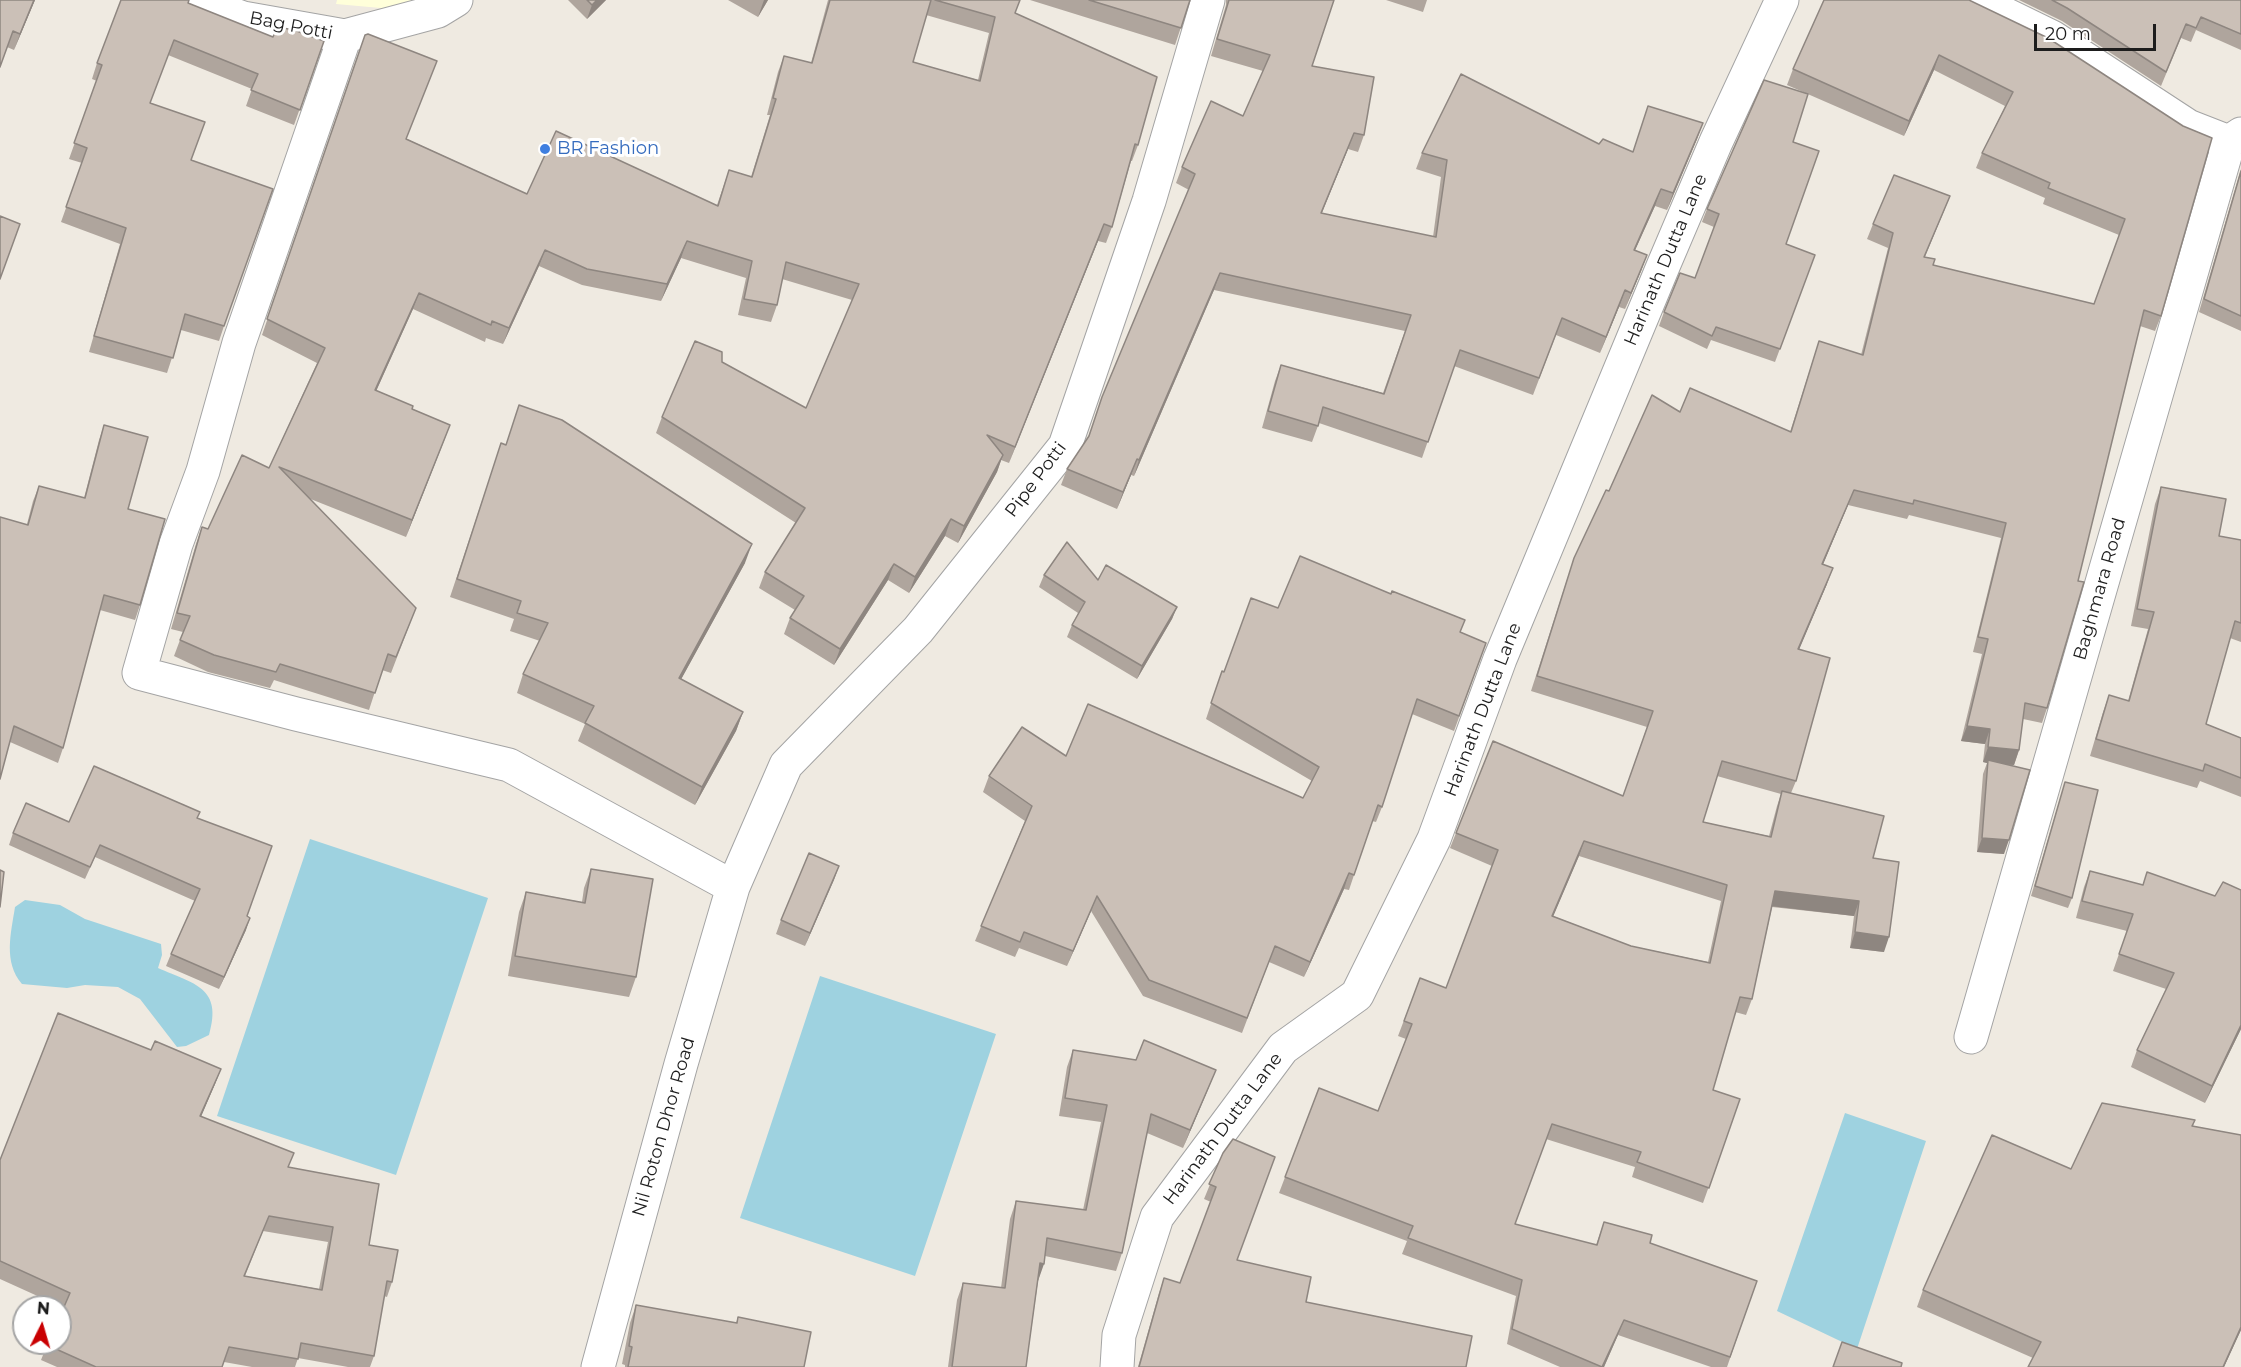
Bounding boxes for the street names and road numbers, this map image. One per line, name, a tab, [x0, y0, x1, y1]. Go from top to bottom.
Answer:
street label: Bag Potti	[248, 7, 334, 45]
street label: Harinath Dutta Lane	[1620, 171, 1712, 349]
street label: Pipe Potti	[1001, 438, 1071, 522]
street label: Baghmara Road	[2069, 515, 2131, 663]
street label: Harinath Dutta Lane	[1440, 620, 1526, 800]
street label: Nil Roton Dhor Road	[628, 1035, 700, 1219]
street label: Harinath Dutta Lane	[1159, 1049, 1287, 1209]

